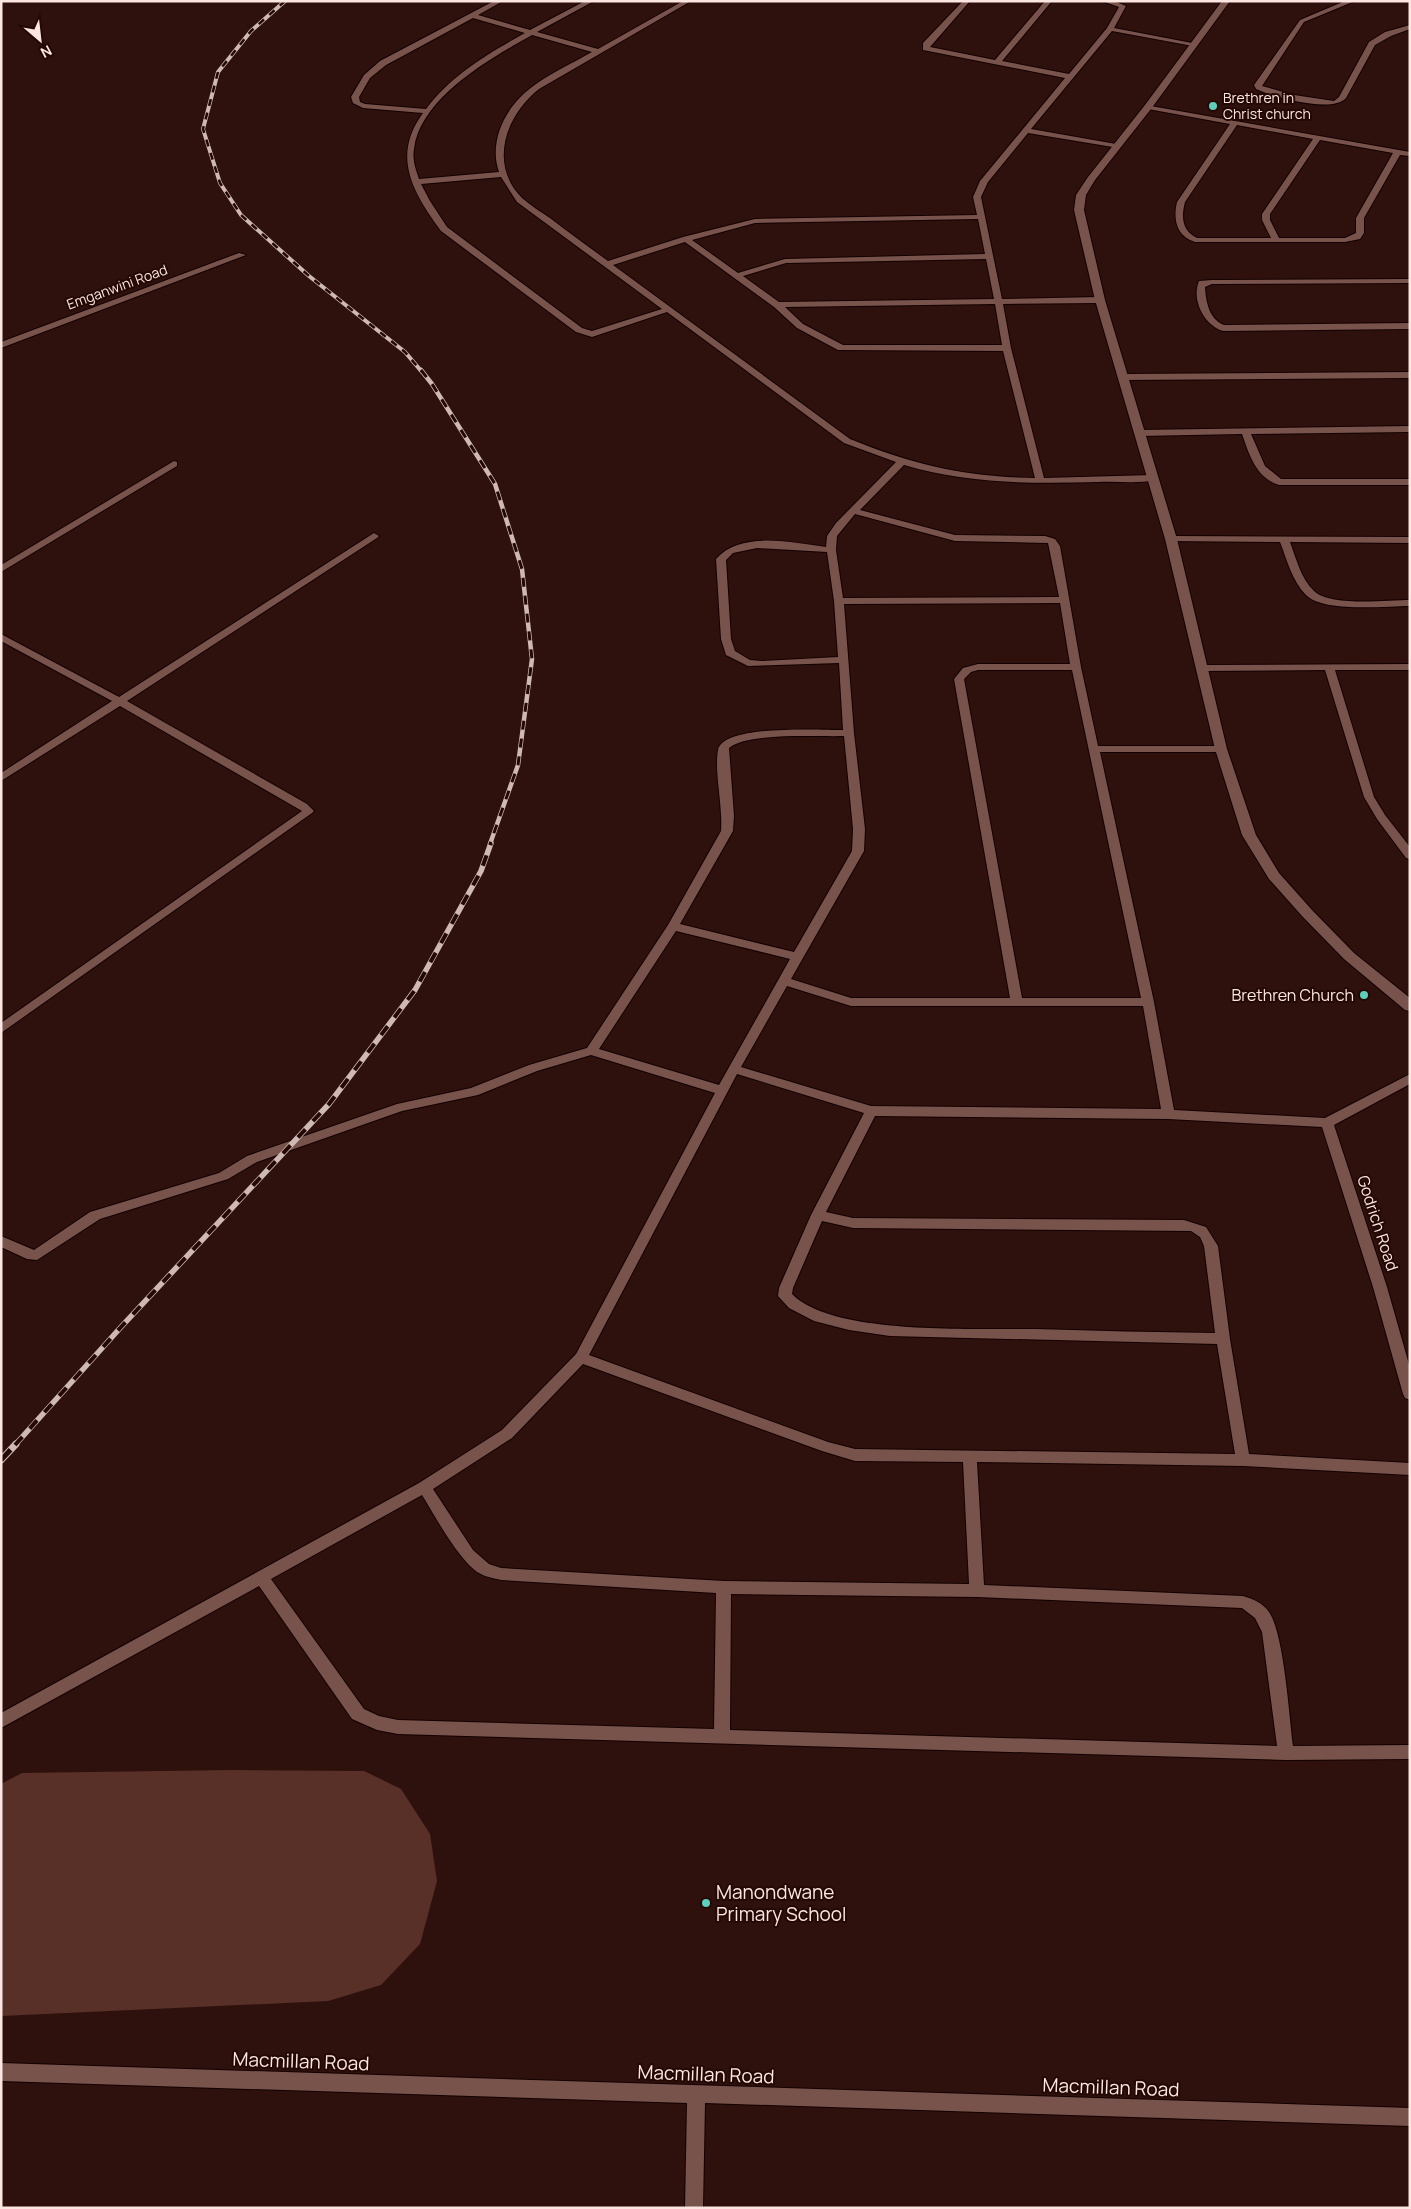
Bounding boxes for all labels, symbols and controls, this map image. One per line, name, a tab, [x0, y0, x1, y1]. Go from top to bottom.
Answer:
north arrow	[15, 15, 65, 65]
text: N	[37, 41, 55, 63]
place label: Brethren in Christ church	[1223, 88, 1311, 123]
marker: Brethren in Christ church	[1207, 100, 1219, 112]
street label: Emganwini Road	[64, 260, 170, 314]
place label: Brethren Church	[1231, 984, 1354, 1006]
marker: Brethren Church	[1358, 989, 1370, 1001]
street label: Godrich Road	[1352, 1172, 1404, 1274]
place label: Manondwane Primary School	[716, 1879, 846, 1927]
marker: Manondwane Primary School	[700, 1897, 712, 1909]
street label: Macmillan Road	[232, 2046, 370, 2076]
street label: Macmillan Road	[637, 2059, 775, 2089]
street label: Macmillan Road	[1042, 2072, 1180, 2102]

